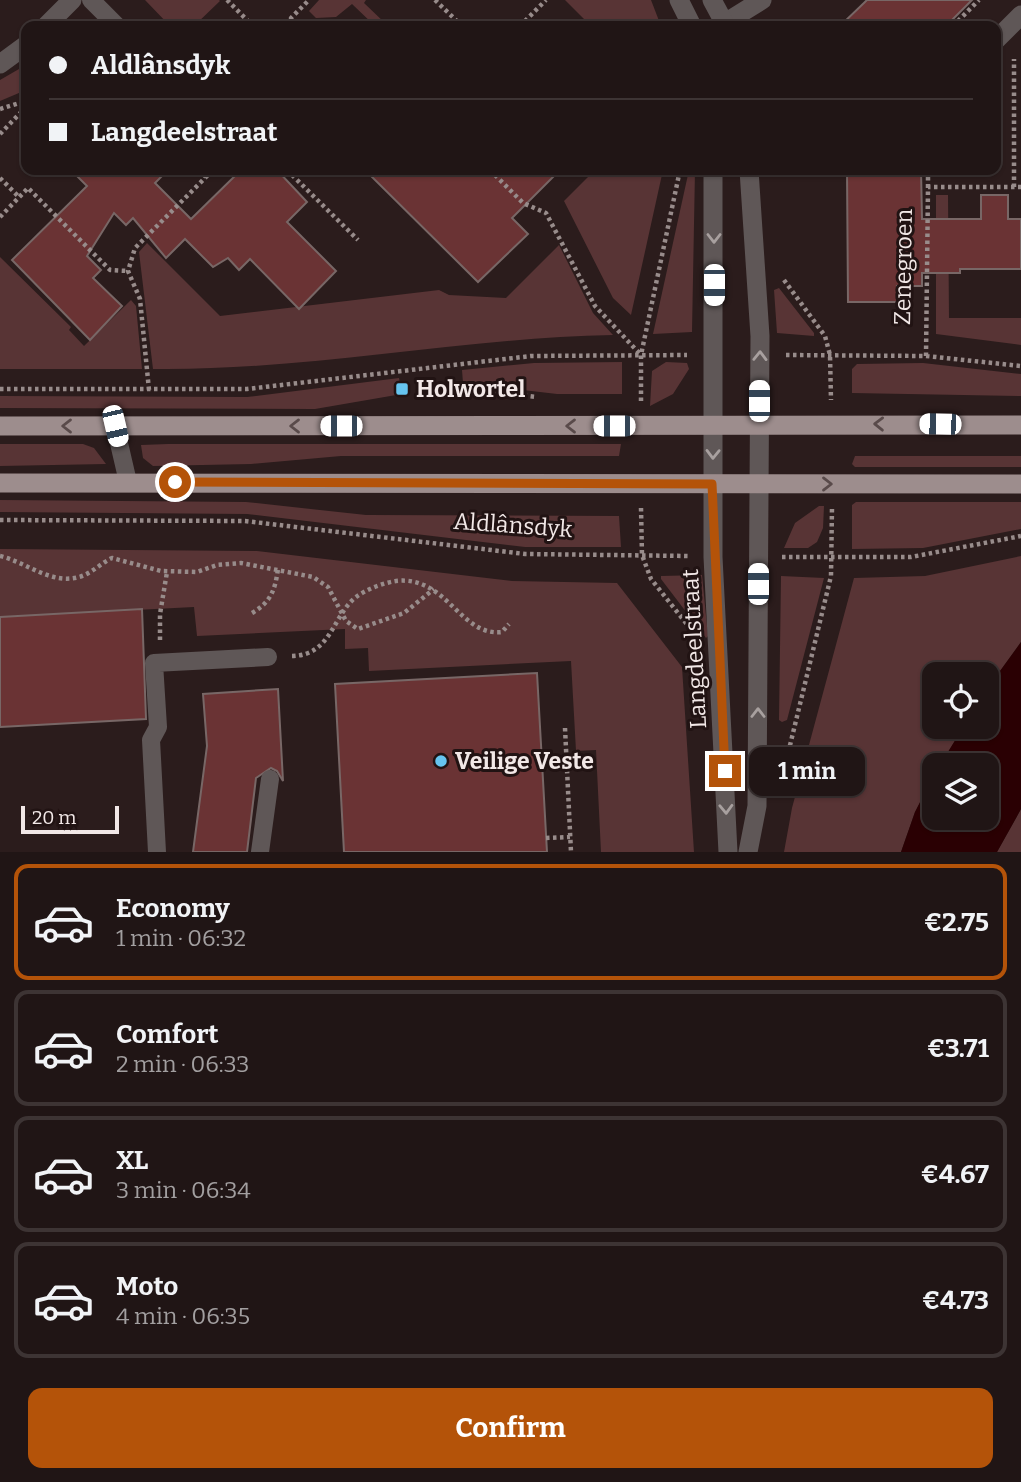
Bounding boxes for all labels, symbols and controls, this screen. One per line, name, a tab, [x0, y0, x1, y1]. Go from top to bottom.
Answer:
text: Aldlânsdyk	[91, 50, 231, 81]
text: Langdeelstraat	[91, 117, 277, 148]
street label: Zenegroen	[888, 208, 918, 325]
one-way arrow	[706, 233, 722, 244]
car	[704, 264, 725, 306]
one-way arrow	[752, 350, 767, 361]
place label: Holwortel	[416, 375, 525, 403]
car	[749, 380, 770, 422]
marker: Holwortel	[394, 381, 410, 397]
car	[101, 403, 130, 449]
car	[919, 413, 962, 435]
car	[321, 416, 363, 437]
car	[594, 416, 636, 437]
one-way arrow	[874, 416, 884, 432]
one-way arrow	[62, 418, 72, 434]
one-way arrow	[289, 418, 299, 434]
one-way arrow	[565, 418, 576, 434]
one-way arrow	[705, 449, 720, 460]
route start	[159, 466, 191, 498]
one-way arrow	[822, 476, 833, 492]
street label: Aldlânsdyk	[453, 507, 573, 543]
car	[748, 563, 769, 605]
street label: Langdeelstraat	[676, 568, 712, 730]
map controls	[922, 662, 999, 830]
button: locate	[922, 662, 999, 739]
one-way arrow	[750, 707, 766, 718]
callout: 1 min	[750, 746, 865, 796]
place label: Veilige Veste	[455, 747, 594, 775]
marker: Veilige Veste	[433, 753, 449, 769]
button: layers	[922, 753, 999, 830]
route end	[709, 755, 741, 787]
text: 1 min	[778, 757, 836, 785]
scale bar	[21, 803, 119, 835]
one-way arrow	[719, 804, 734, 815]
text: 20 m	[32, 806, 76, 829]
icon: car	[32, 891, 95, 954]
text: Economy	[116, 893, 230, 924]
text: €2.75	[924, 907, 989, 938]
text: 1 min · 06:32	[116, 924, 246, 952]
icon: car	[32, 1017, 95, 1080]
text: Comfort	[116, 1019, 219, 1050]
text: €3.71	[927, 1033, 989, 1064]
text: 2 min · 06:33	[116, 1050, 249, 1078]
icon: car	[32, 1143, 95, 1206]
text: XL	[116, 1145, 148, 1176]
text: €4.67	[921, 1159, 989, 1190]
text: 3 min · 06:34	[116, 1176, 251, 1204]
icon: car	[32, 1269, 95, 1332]
text: Moto	[116, 1271, 178, 1302]
text: €4.73	[922, 1285, 989, 1316]
text: 4 min · 06:35	[116, 1302, 250, 1330]
button: Confirm	[28, 1388, 993, 1468]

